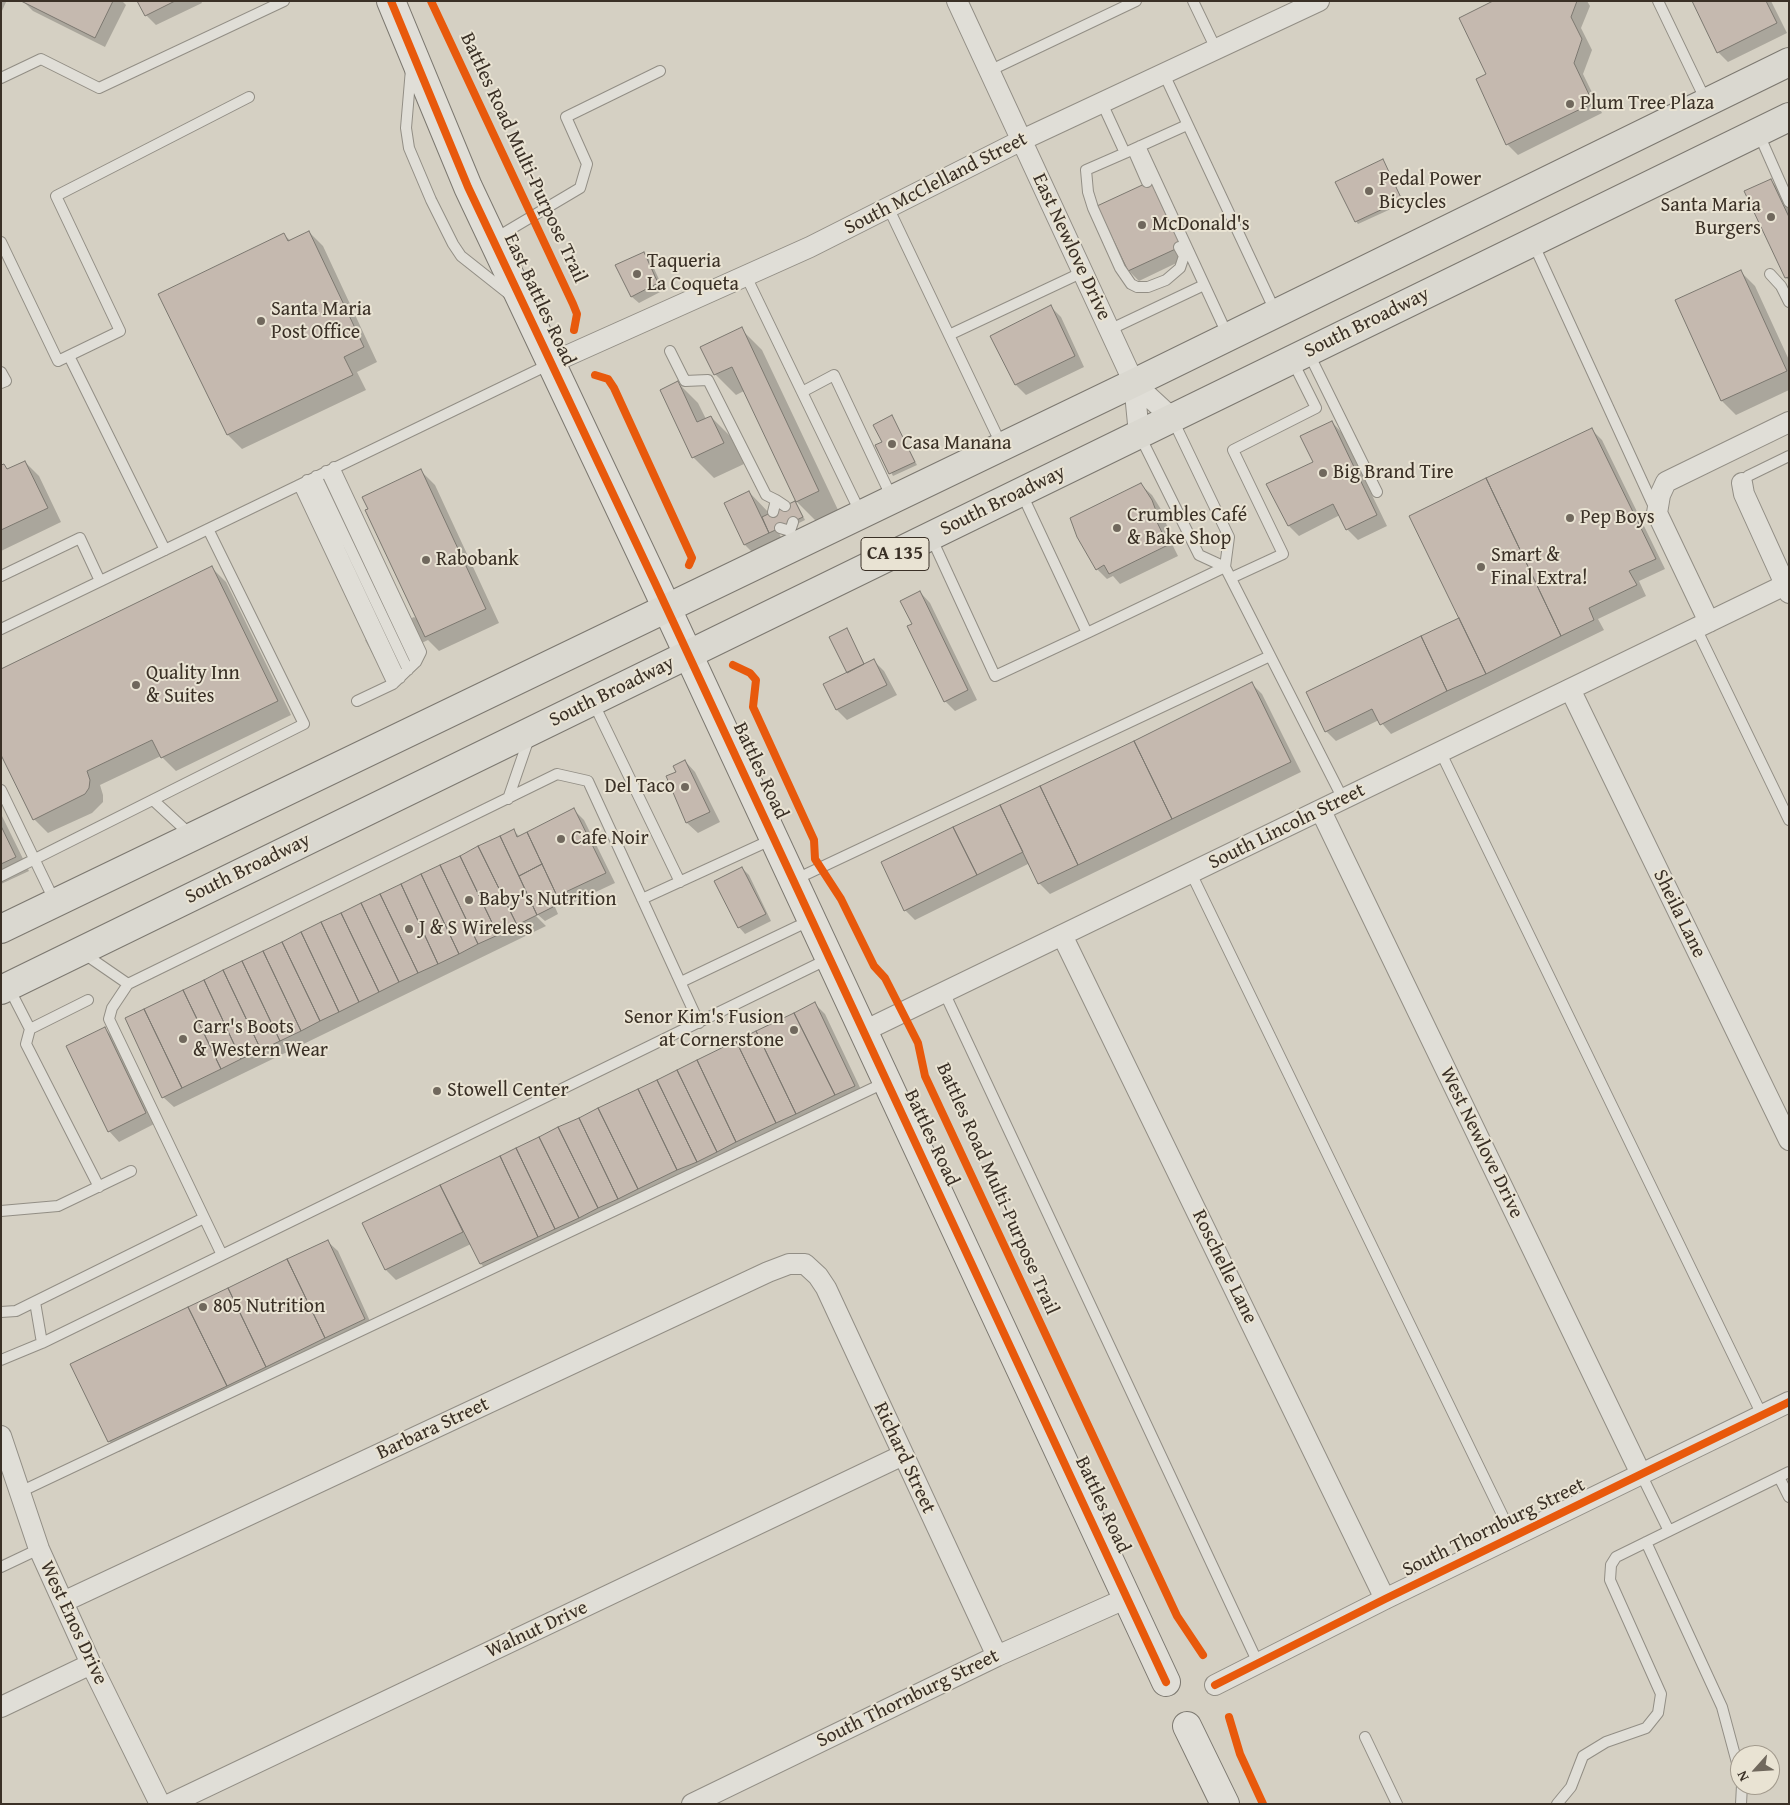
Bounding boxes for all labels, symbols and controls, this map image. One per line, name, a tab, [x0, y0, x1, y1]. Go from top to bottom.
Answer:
street label: Battles Road Multi-Purpose Trail	[454, 29, 592, 287]
place label: Plum Tree Plaza	[1580, 92, 1714, 116]
marker: Plum Tree Plaza	[1564, 98, 1576, 110]
street label: South McClelland Street	[840, 127, 1032, 241]
place label: Pedal Power Bicycles	[1379, 168, 1481, 215]
street label: East Newlove Drive	[1026, 170, 1116, 324]
marker: Pedal Power Bicycles	[1363, 185, 1375, 197]
place label: Santa Maria Burgers	[1660, 194, 1761, 241]
marker: Santa Maria Burgers	[1765, 211, 1777, 223]
place label: McDonald's	[1152, 213, 1250, 237]
marker: McDonald's	[1136, 219, 1148, 231]
street label: East Battles Road	[498, 230, 580, 370]
place label: Taqueria La Coqueta	[647, 250, 739, 297]
marker: Taqueria La Coqueta	[631, 268, 643, 280]
street label: South Broadway	[1300, 282, 1434, 364]
place label: Santa Maria Post Office	[271, 298, 372, 345]
marker: Santa Maria Post Office	[255, 315, 267, 327]
place label: Casa Manana	[902, 432, 1011, 456]
marker: Casa Manana	[886, 438, 898, 450]
street label: South Broadway	[936, 460, 1070, 542]
place label: Big Brand Tire	[1333, 461, 1454, 485]
marker: Big Brand Tire	[1317, 467, 1329, 479]
place label: Crumbles Café & Bake Shop	[1127, 504, 1247, 551]
place label: Pep Boys	[1580, 506, 1655, 530]
marker: Pep Boys	[1564, 512, 1576, 524]
marker: Crumbles Café & Bake Shop	[1111, 522, 1123, 534]
road number: CA 135	[861, 538, 929, 570]
place label: Smart & Final Extra!	[1491, 544, 1588, 591]
place label: Rabobank	[436, 548, 519, 572]
marker: Rabobank	[420, 554, 432, 566]
marker: Smart & Final Extra!	[1475, 561, 1487, 573]
street label: South Broadway	[545, 651, 679, 733]
place label: Quality Inn & Suites	[146, 662, 240, 709]
marker: Quality Inn & Suites	[130, 679, 142, 691]
street label: Battles Road	[727, 719, 793, 823]
place label: Del Taco	[604, 775, 675, 799]
street label: South Lincoln Street	[1205, 779, 1369, 875]
marker: Del Taco	[679, 781, 691, 793]
place label: Cafe Noir	[571, 827, 649, 851]
street label: South Broadway	[181, 828, 315, 910]
marker: Cafe Noir	[555, 833, 567, 845]
street label: Sheila Lane	[1647, 866, 1711, 962]
place label: Baby's Nutrition	[479, 888, 617, 912]
marker: Baby's Nutrition	[463, 894, 475, 906]
place label: J & S Wireless	[419, 917, 533, 941]
marker: J & S Wireless	[403, 923, 415, 935]
place label: Senor Kim's Fusion at Cornerstone	[624, 1006, 784, 1053]
place label: Carr's Boots & Western Wear	[193, 1016, 328, 1063]
marker: Senor Kim's Fusion at Cornerstone	[788, 1024, 800, 1036]
marker: Carr's Boots & Western Wear	[177, 1033, 189, 1045]
street label: Battles Road Multi-Purpose Trail	[930, 1059, 1064, 1319]
street label: West Newlove Drive	[1434, 1063, 1528, 1223]
place label: Stowell Center	[447, 1079, 569, 1103]
marker: Stowell Center	[431, 1085, 443, 1097]
street label: Battles Road	[898, 1086, 964, 1190]
street label: Roschelle Lane	[1186, 1206, 1262, 1328]
place label: 805 Nutrition	[213, 1295, 325, 1319]
marker: 805 Nutrition	[197, 1301, 209, 1313]
street label: Barbara Street	[373, 1392, 493, 1466]
street label: Richard Street	[868, 1399, 940, 1517]
street label: Battles Road	[1069, 1453, 1135, 1557]
street label: South Thornburg Street	[1399, 1473, 1589, 1583]
street label: West Enos Drive	[34, 1557, 112, 1689]
street label: Walnut Drive	[482, 1596, 592, 1664]
street label: South Thornburg Street	[813, 1644, 1003, 1754]
north arrow	[1730, 1745, 1780, 1795]
text: N	[1731, 1768, 1753, 1785]

